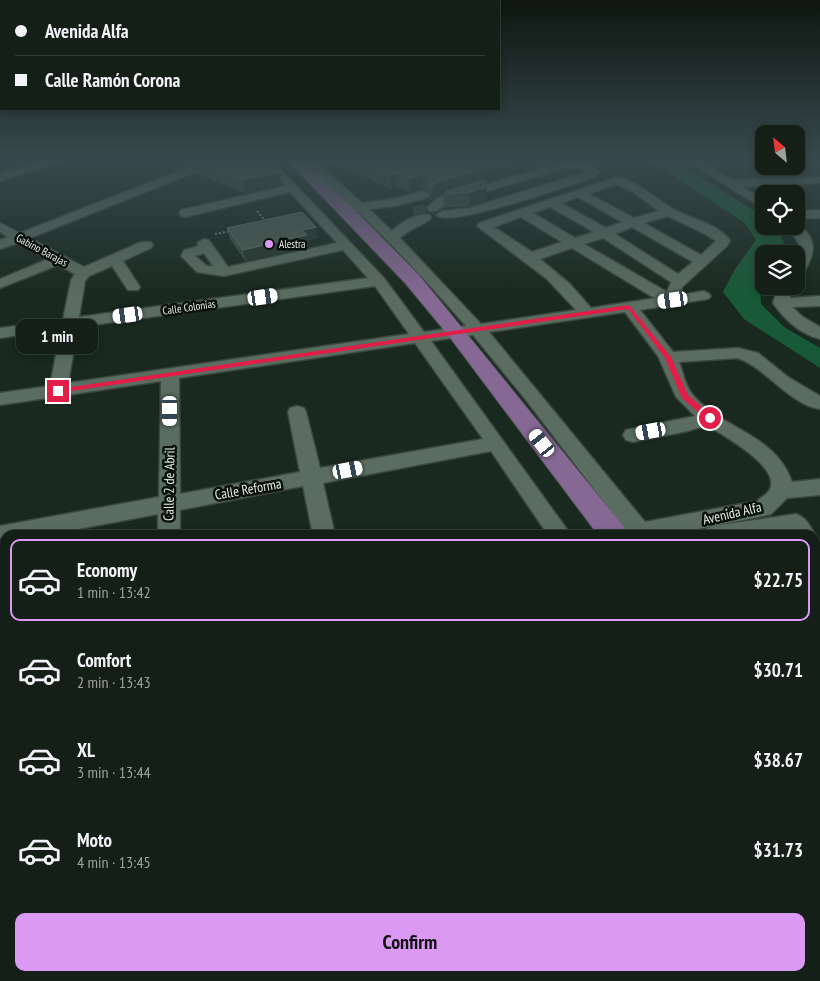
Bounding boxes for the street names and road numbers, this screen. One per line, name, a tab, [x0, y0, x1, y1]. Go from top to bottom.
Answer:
street label: Gabino Barajas	[14, 231, 70, 270]
street label: Calle Colonias	[162, 296, 217, 318]
street label: Calle 2 de Abril	[159, 446, 179, 521]
street label: Calle Reforma	[213, 474, 283, 504]
street label: Avenida Alfa	[701, 497, 763, 529]

